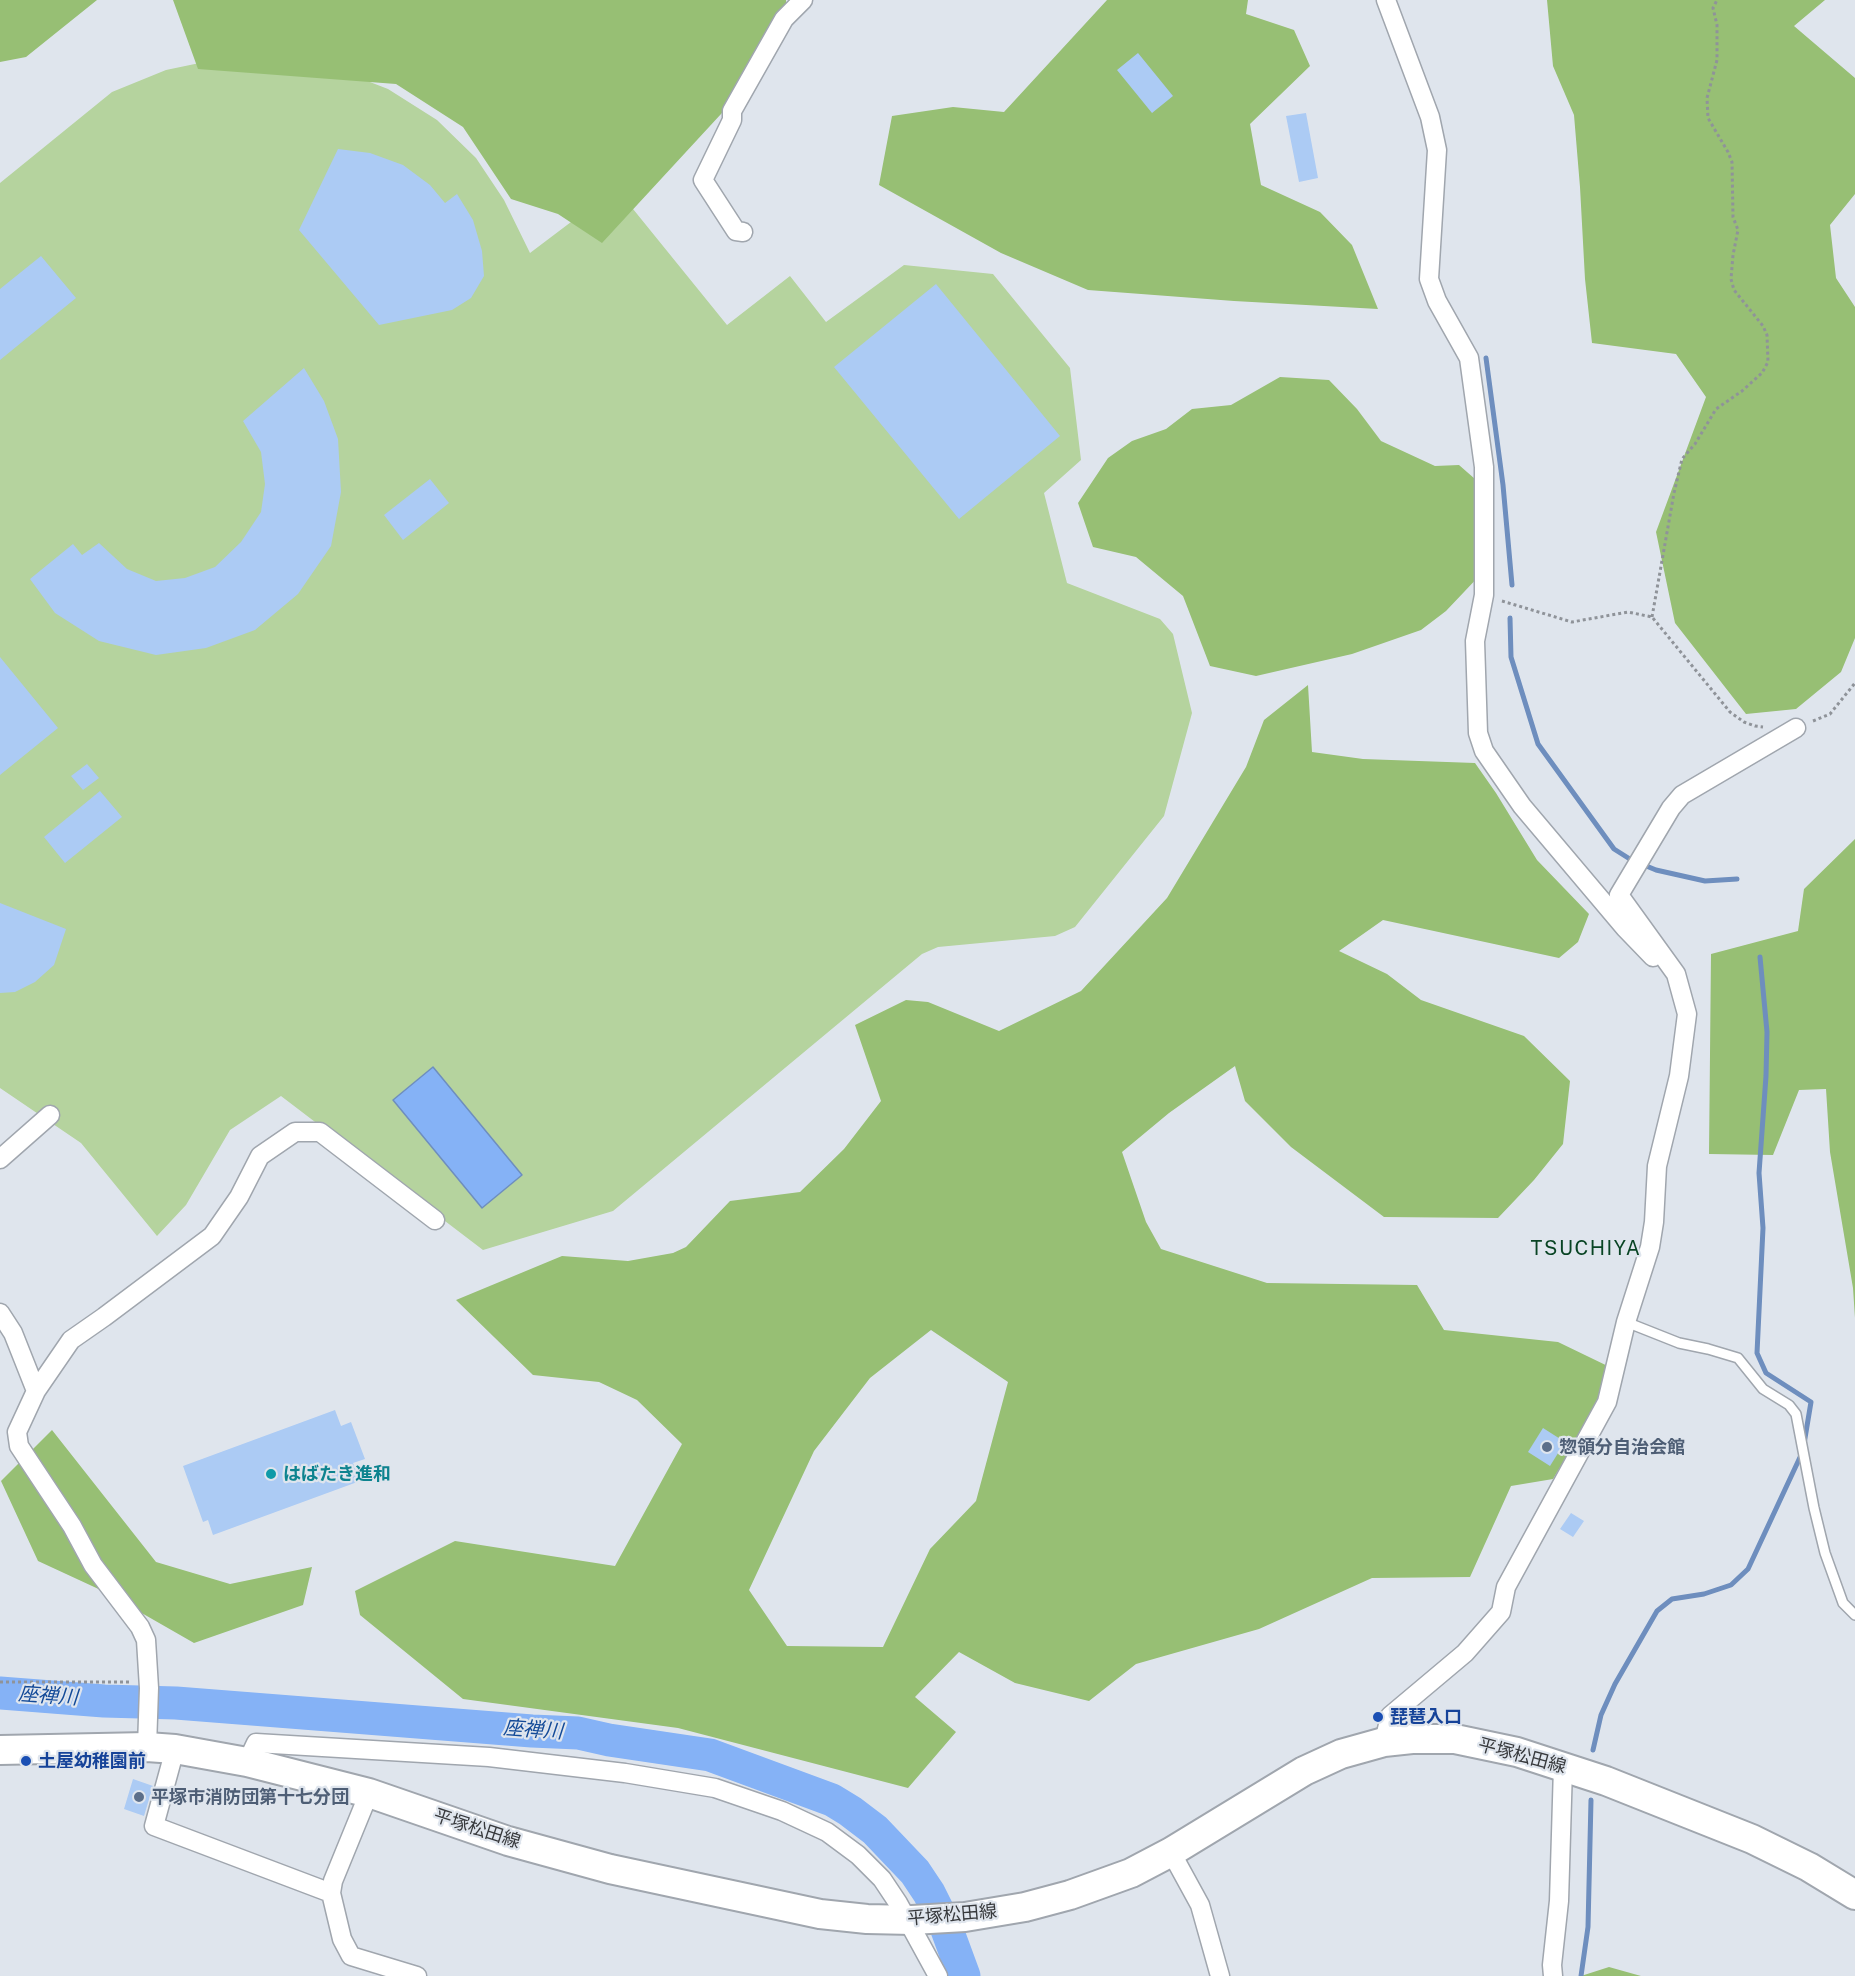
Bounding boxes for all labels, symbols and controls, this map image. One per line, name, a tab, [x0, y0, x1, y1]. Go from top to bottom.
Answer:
district label: TSUCHIYA	[1531, 1237, 1641, 1261]
place label: 惣領分自治会館	[1559, 1436, 1685, 1458]
marker: 惣領分自治会館	[1540, 1440, 1554, 1454]
place label: はばたき進和	[283, 1463, 391, 1485]
marker: はばたき進和	[264, 1467, 278, 1481]
water label: 座禅川	[17, 1682, 79, 1710]
place label: 琵琶入口	[1390, 1706, 1462, 1728]
marker: 琵琶入口	[1371, 1710, 1385, 1724]
water label: 座禅川	[502, 1716, 564, 1744]
street label: 平塚松田線	[1476, 1734, 1568, 1778]
place label: 土屋幼稚園前	[38, 1750, 146, 1772]
marker: 土屋幼稚園前	[19, 1754, 33, 1768]
place label: 平塚市消防団第十七分団	[151, 1786, 349, 1808]
marker: 平塚市消防団第十七分団	[132, 1790, 146, 1804]
street label: 平塚松田線	[431, 1805, 523, 1853]
street label: 平塚松田線	[906, 1900, 998, 1930]

